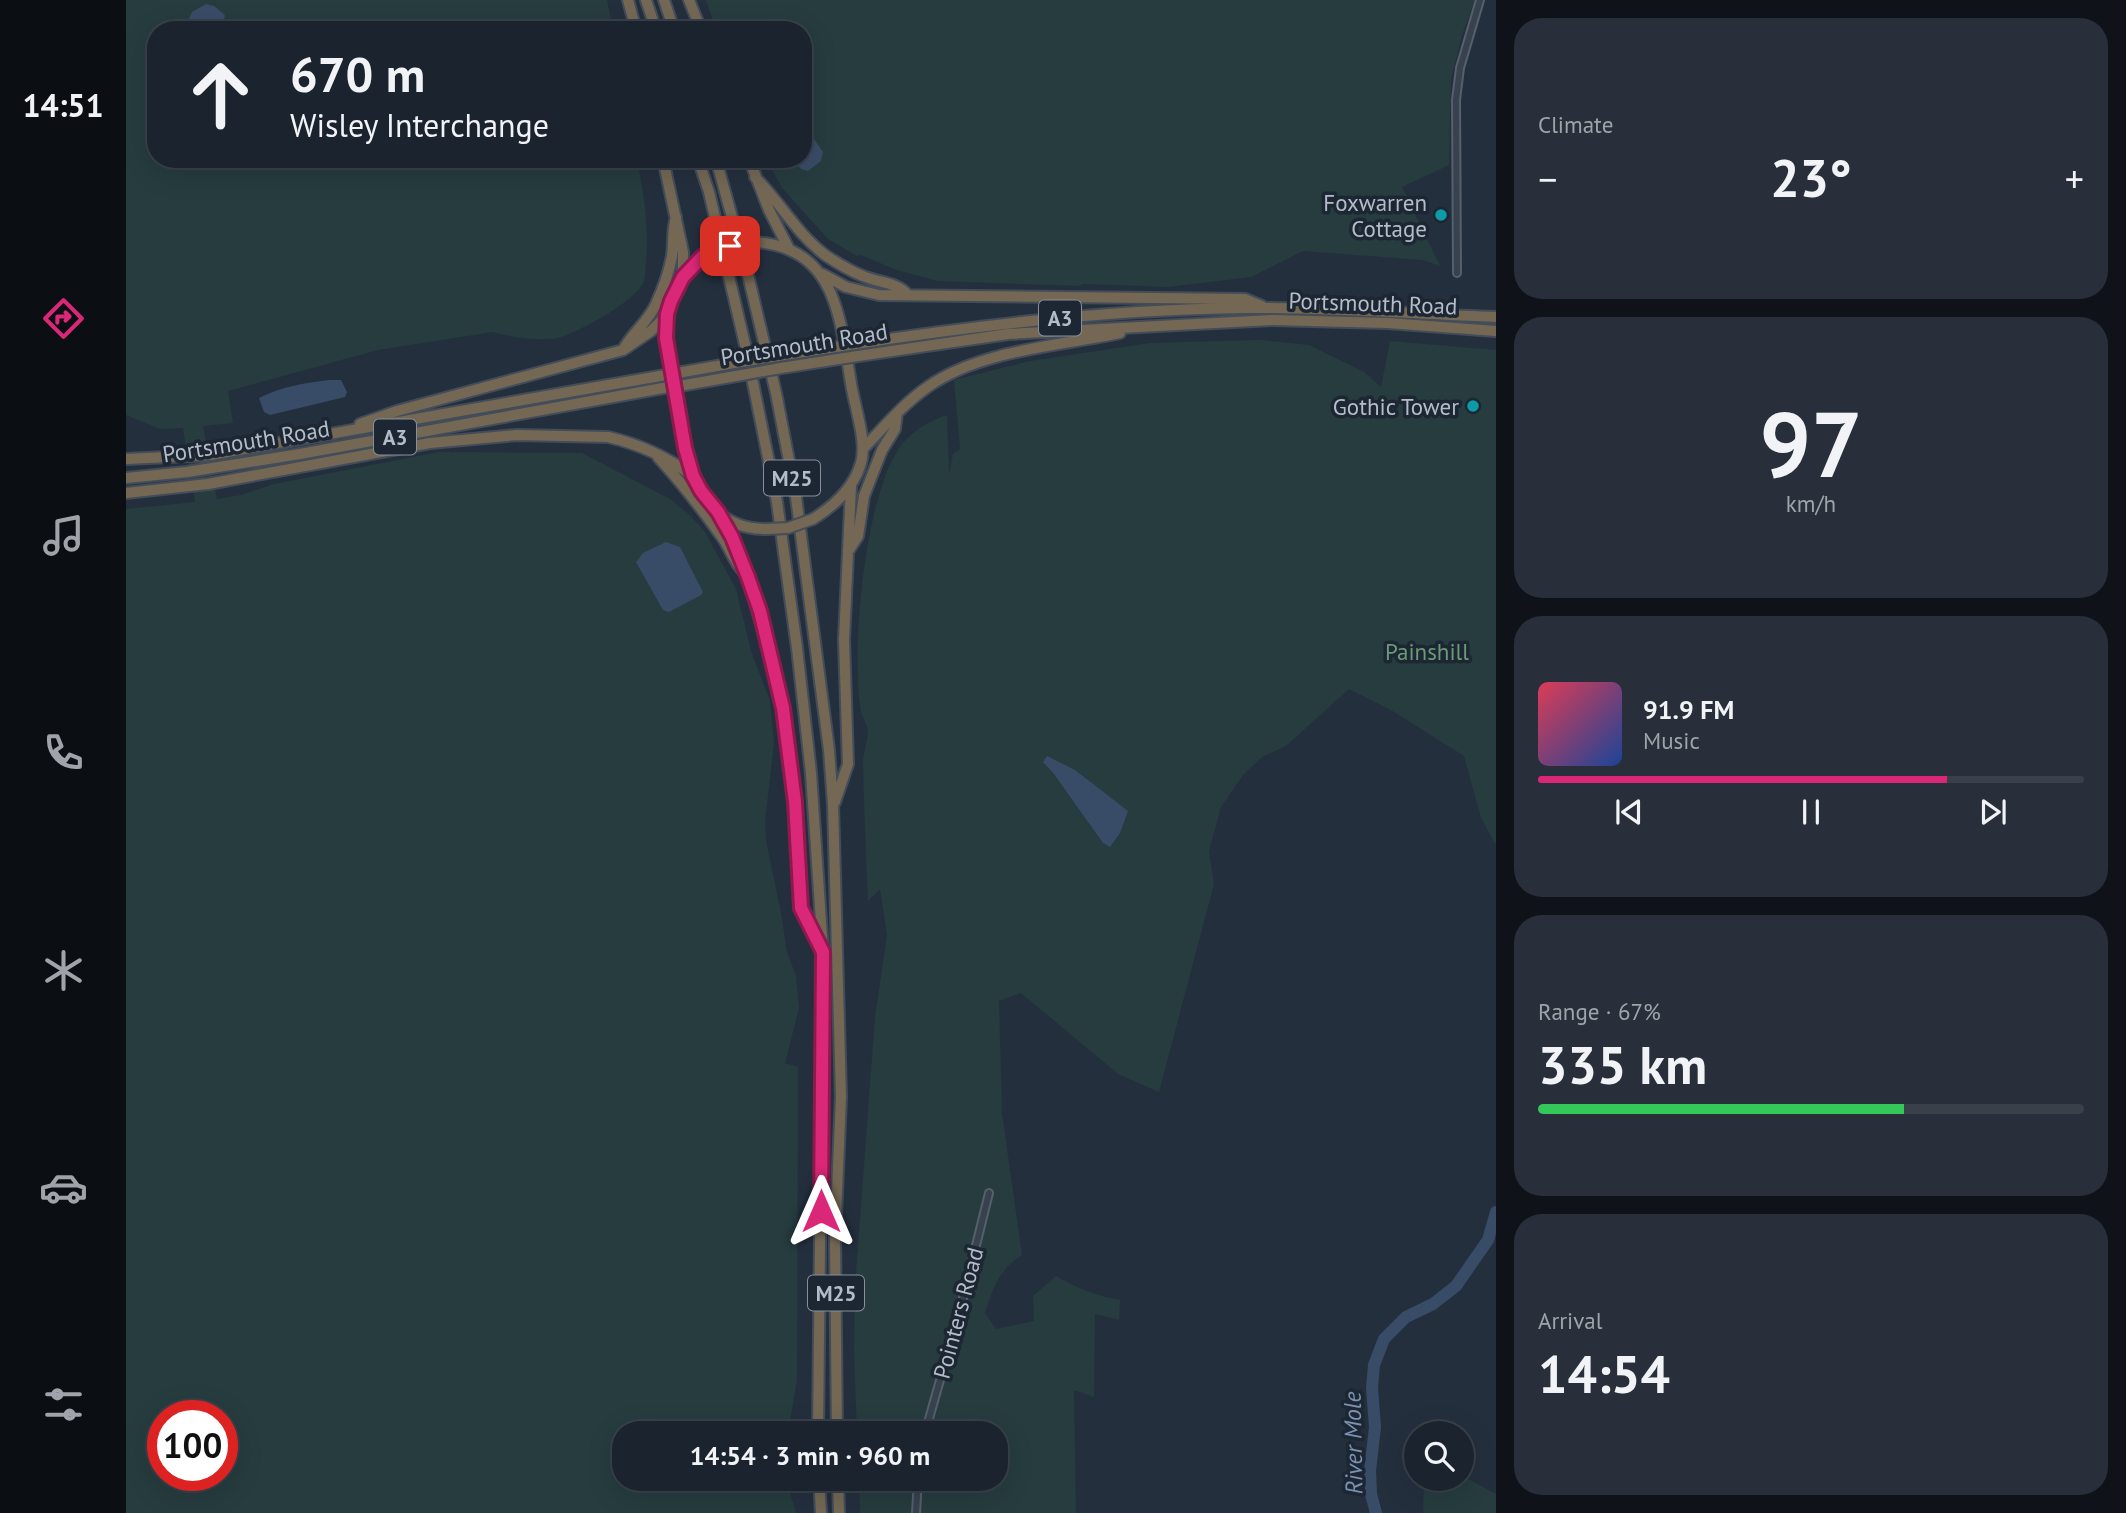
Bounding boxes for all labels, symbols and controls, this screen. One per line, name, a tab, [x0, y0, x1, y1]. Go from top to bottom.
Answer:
text: 670 m	[290, 42, 425, 106]
icon: ahead	[175, 49, 266, 140]
text: 14:51	[22, 84, 104, 126]
text: Wisley Interchange	[290, 104, 549, 146]
text: Climate	[1538, 110, 1613, 139]
text: 23°	[1770, 144, 1852, 211]
text: −	[1538, 154, 1557, 203]
text: +	[2065, 154, 2084, 203]
place label: Foxwarren Cottage	[1323, 188, 1427, 243]
marker: Foxwarren Cottage	[1433, 207, 1449, 223]
pin	[700, 216, 760, 276]
icon: arrive	[711, 227, 749, 265]
street label: Portsmouth Road	[1288, 286, 1458, 320]
icon: directions	[39, 294, 88, 343]
road number: A3	[1039, 300, 1081, 336]
street label: Portsmouth Road	[718, 316, 890, 372]
text: 97	[1759, 384, 1863, 502]
place label: Gothic Tower	[1333, 392, 1459, 421]
marker: Gothic Tower	[1465, 398, 1481, 414]
street label: Portsmouth Road	[160, 413, 332, 469]
road number: A3	[374, 420, 416, 454]
road number: M25	[764, 461, 820, 496]
text: km/h	[1786, 489, 1836, 518]
icon: music	[39, 511, 88, 560]
park label: Painshill	[1385, 637, 1469, 666]
text: 91.9 FM	[1643, 693, 1734, 726]
text: Music	[1643, 726, 1700, 755]
icon: phone	[39, 728, 88, 777]
icon: previous	[1610, 793, 1648, 831]
icon: pause	[1792, 793, 1830, 831]
icon: next	[1974, 793, 2012, 831]
icon: climate	[39, 946, 88, 995]
text: Range · 67%	[1538, 997, 1661, 1026]
text: 335 km	[1538, 1031, 1707, 1098]
icon: car	[39, 1163, 88, 1212]
position arrow	[784, 1174, 858, 1248]
street label: Pointers Road	[927, 1244, 989, 1382]
road number: M25	[808, 1276, 864, 1310]
text: Arrival	[1538, 1306, 1602, 1335]
text: 14:54	[1538, 1340, 1670, 1407]
icon: filters	[39, 1380, 88, 1429]
water label: River Mole	[1337, 1391, 1369, 1495]
speed limit sign: 100	[147, 1400, 238, 1491]
map controls	[1404, 1421, 1474, 1491]
button: search	[1404, 1421, 1474, 1491]
text: 14:54 · 3 min · 960 m	[690, 1439, 930, 1472]

